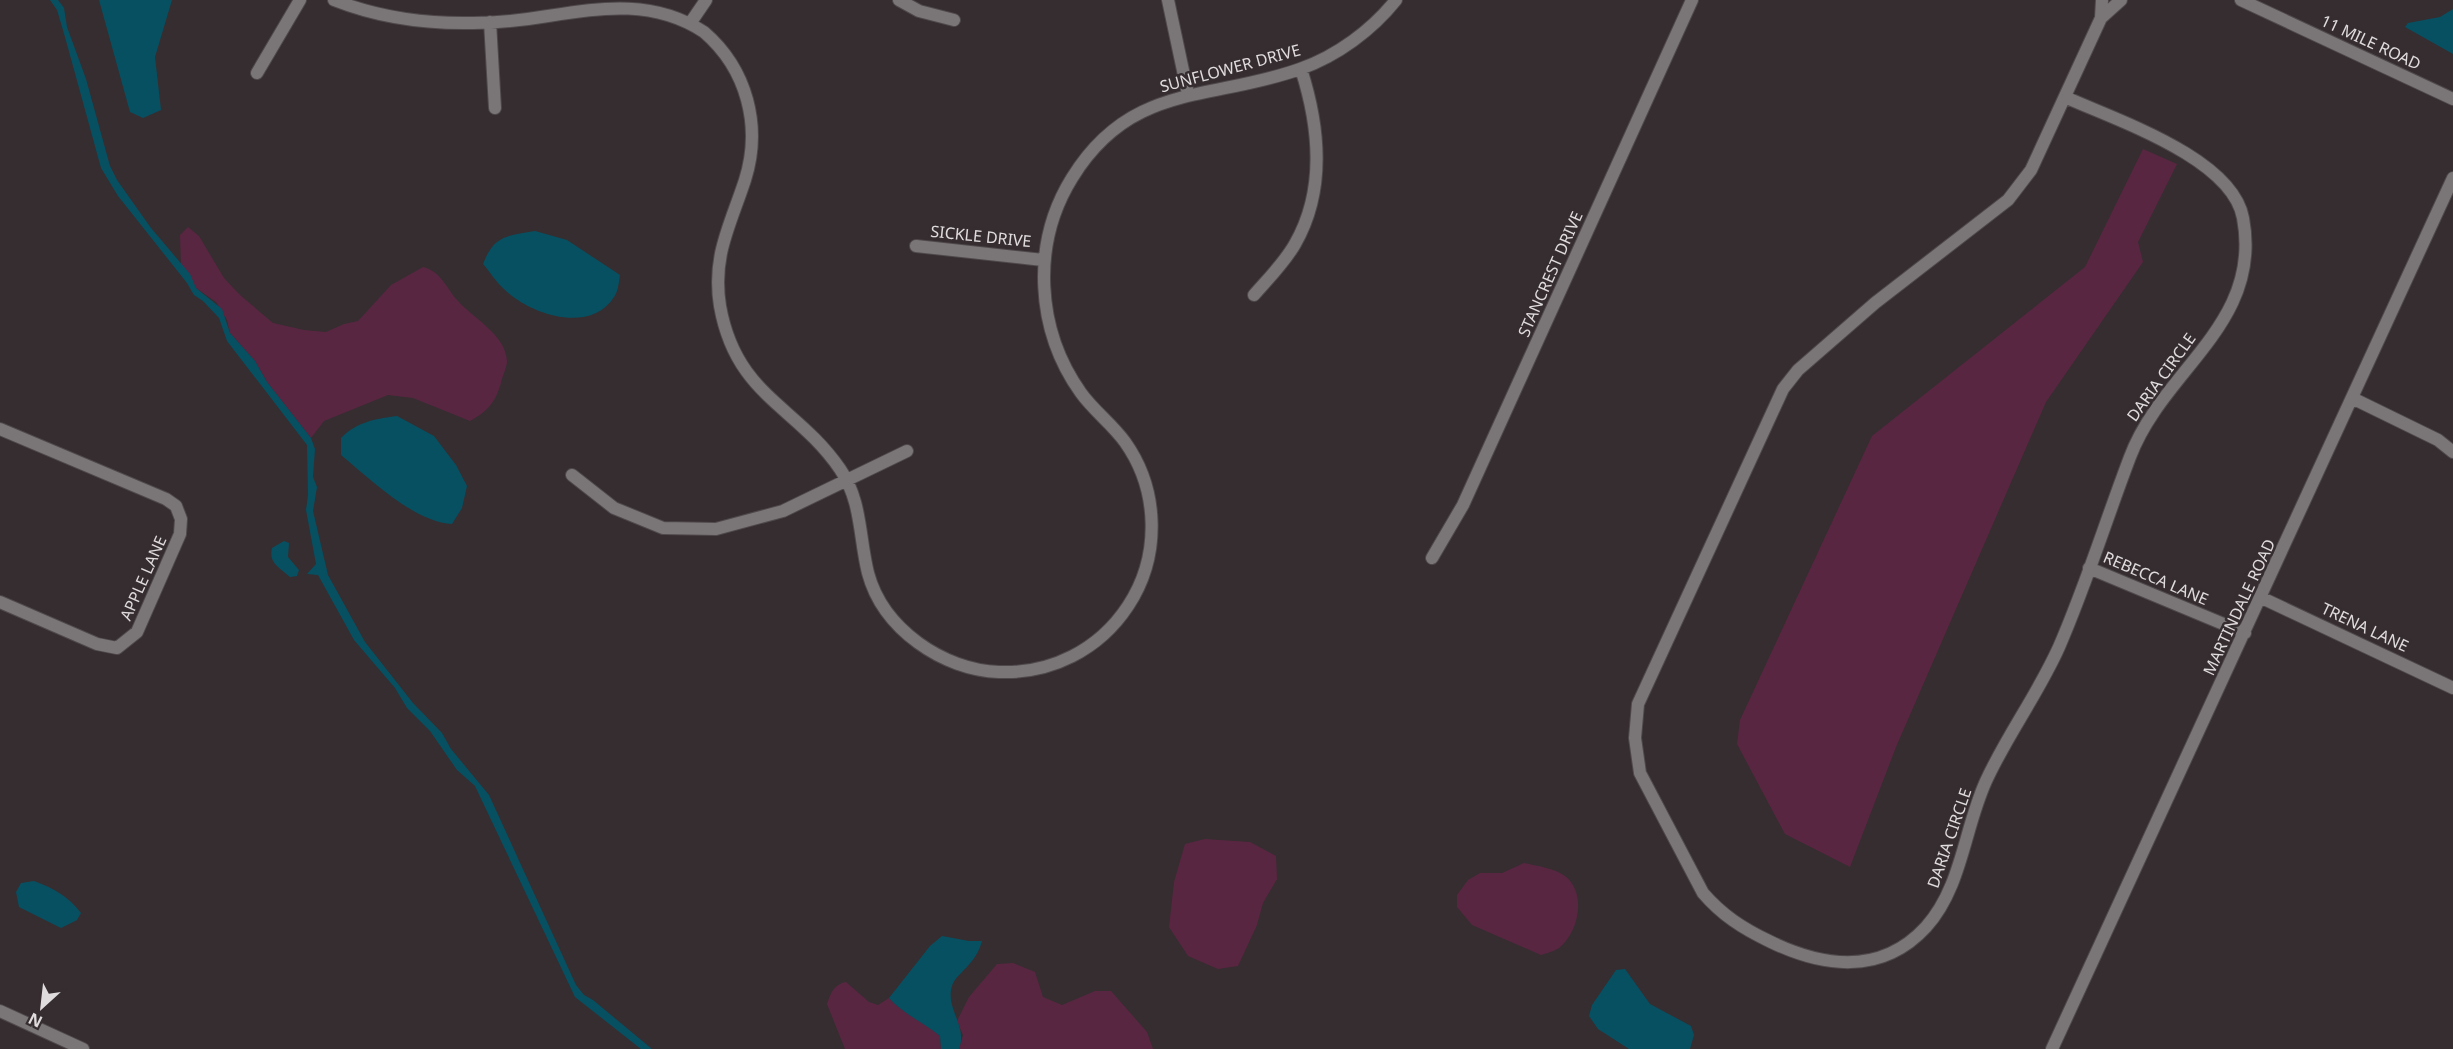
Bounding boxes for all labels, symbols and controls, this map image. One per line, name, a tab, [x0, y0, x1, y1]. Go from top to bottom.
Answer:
street label: 11 MILE ROAD	[2317, 9, 2425, 75]
street label: SUNFLOWER DRIVE	[1157, 39, 1303, 97]
street label: STANCREST DRIVE	[1512, 208, 1588, 340]
street label: SICKLE DRIVE	[930, 220, 1032, 252]
street label: DARIA CIRCLE	[2121, 328, 2201, 426]
street label: APPLE LANE	[115, 532, 171, 624]
street label: MARTINDALE ROAD	[2198, 535, 2280, 679]
street label: REBECCA LANE	[2100, 546, 2212, 610]
street label: TRENA LANE	[2318, 597, 2412, 657]
street label: DARIA CIRCLE	[1922, 785, 1976, 891]
north arrow	[12, 977, 72, 1037]
text: N	[24, 1008, 46, 1033]

